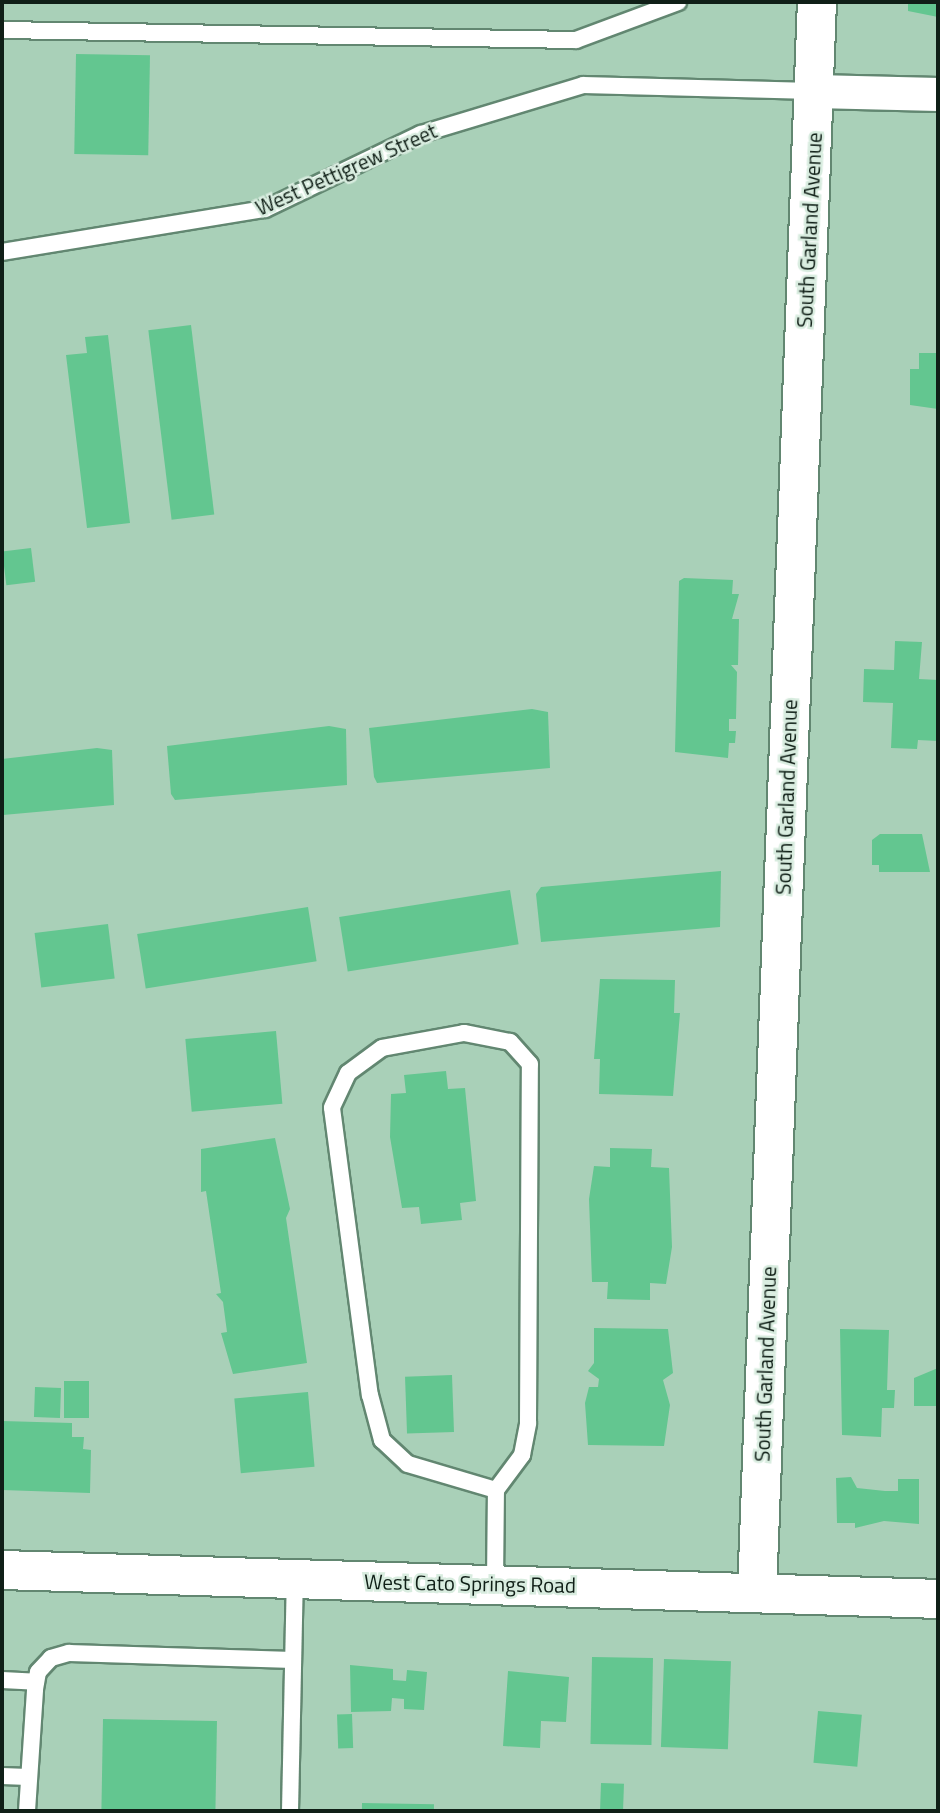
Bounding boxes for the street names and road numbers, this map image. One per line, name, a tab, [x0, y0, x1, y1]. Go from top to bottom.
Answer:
street label: West Pettigrew Street	[251, 118, 441, 220]
street label: South Garland Avenue	[791, 132, 827, 328]
street label: South Garland Avenue	[770, 699, 802, 895]
street label: South Garland Avenue	[749, 1266, 781, 1462]
street label: West Cato Springs Road	[364, 1569, 576, 1597]

